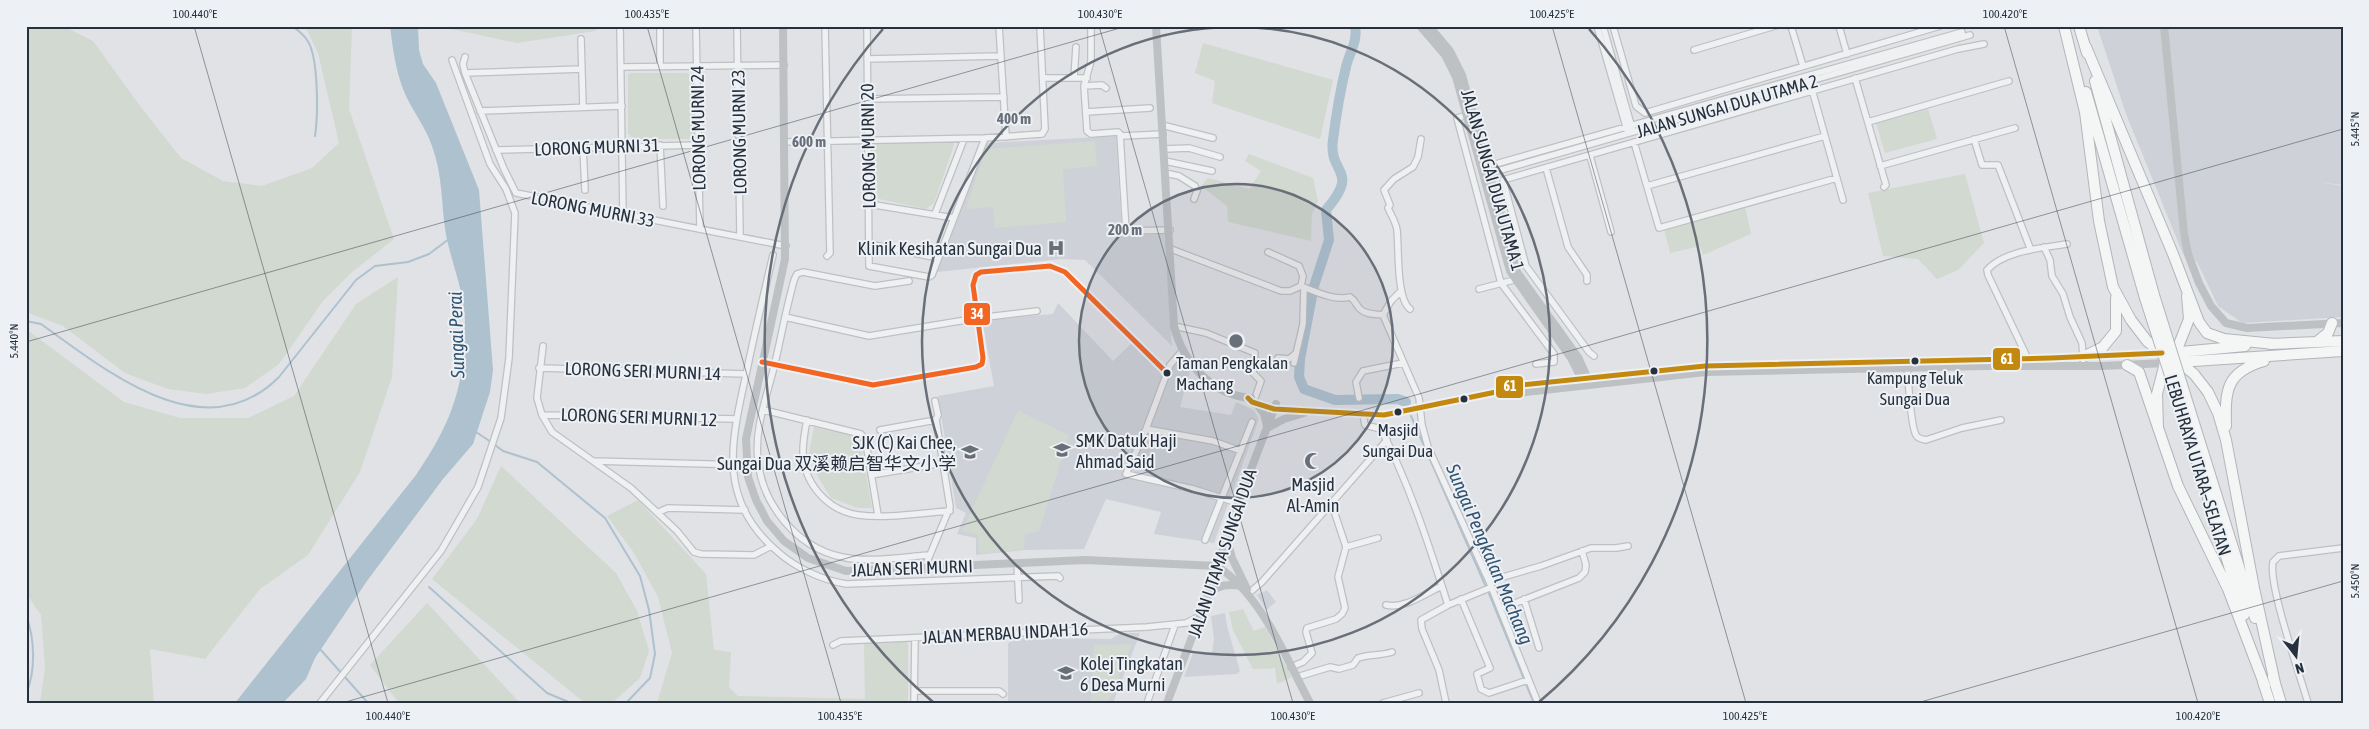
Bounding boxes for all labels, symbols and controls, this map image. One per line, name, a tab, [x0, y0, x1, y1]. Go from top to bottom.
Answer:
text: 100.440°E	[173, 7, 217, 21]
text: 100.435°E	[625, 7, 669, 21]
text: 100.430°E	[1078, 7, 1122, 21]
text: 100.425°E	[1530, 7, 1574, 21]
text: 100.420°E	[1983, 7, 2027, 21]
street label: LORONG MURNI 24	[686, 65, 710, 191]
street label: LORONG MURNI 23	[727, 69, 751, 195]
street label: JALAN SUNGAI DUA UTAMA 2	[1634, 70, 1820, 142]
street label: LORONG MURNI 20	[856, 83, 880, 209]
street label: JALAN SUNGAI DUA UTAMA 1	[1457, 87, 1529, 273]
text: 400 m	[996, 110, 1031, 127]
text: 5.445°N	[2348, 111, 2362, 147]
text: 600 m	[792, 133, 826, 150]
street label: LORONG MURNI 31	[534, 134, 660, 160]
street label: LORONG MURNI 33	[529, 187, 657, 231]
text: 200 m	[1108, 221, 1142, 238]
place label: Klinik Kesihatan Sungai Dua	[858, 238, 1042, 259]
hospital icon: Klinik Kesihatan Sungai Dua	[1046, 238, 1066, 258]
water label: Sungai Perai	[443, 291, 469, 380]
line badge: 34	[963, 302, 991, 326]
text: 34	[970, 306, 984, 322]
text: 5.440°N	[7, 323, 21, 359]
centre of rings	[1227, 332, 1245, 350]
line badge: 61	[1992, 347, 2021, 371]
text: 61	[2000, 351, 2014, 367]
place label: Taman Pengkalan Machang	[1176, 353, 1288, 394]
marker: Kampung Teluk Sungai Dua	[1910, 356, 1920, 366]
street label: LORONG SERI MURNI 14	[564, 358, 722, 384]
unlabelled marker	[1649, 366, 1659, 376]
marker: Taman Pengkalan Machang	[1162, 368, 1172, 378]
place label: Kampung Teluk Sungai Dua	[1867, 368, 1964, 409]
street label: LEBUHRAYA UTARA–SELATAN	[2160, 372, 2236, 558]
line badge: 61	[1495, 375, 1524, 399]
text: 61	[1503, 378, 1517, 394]
unlabelled marker	[1459, 394, 1469, 404]
street label: LORONG SERI MURNI 12	[560, 404, 718, 430]
marker: Masjid Sungai Dua	[1393, 407, 1403, 417]
place label: Masjid Sungai Dua	[1363, 420, 1433, 461]
place label: SMK Datuk Haji Ahmad Said	[1076, 430, 1177, 472]
place label: SJK (C) Kai Chee, Sungai Dua 双溪赖启智华文小学	[717, 432, 956, 474]
school or university icon: SMK Datuk Haji Ahmad Said	[1052, 440, 1072, 460]
school or university icon: SJK (C) Kai Chee, Sungai Dua 双溪赖启智华文小学	[960, 442, 980, 462]
mosque icon: Masjid Al-Amin	[1303, 451, 1323, 471]
water label: Sungai Pengkalan Machang	[1442, 460, 1538, 647]
street label: JALAN UTAMA SUNGAI DUA	[1183, 466, 1261, 640]
place label: Masjid Al-Amin	[1287, 474, 1339, 516]
street label: JALAN SERI MURNI	[851, 555, 973, 581]
text: 5.450°N	[2348, 563, 2362, 599]
street label: JALAN MERBAU INDAH 16	[921, 618, 1089, 648]
north arrow	[2272, 632, 2322, 682]
place label: Kolej Tingkatan 6 Desa Murni	[1080, 653, 1183, 695]
text: N	[2293, 660, 2306, 677]
school or university icon: Kolej Tingkatan 6 Desa Murni	[1056, 663, 1076, 683]
text: 100.440°E	[366, 709, 410, 723]
text: 100.435°E	[818, 709, 862, 723]
text: 100.430°E	[1271, 709, 1315, 723]
text: 100.425°E	[1723, 709, 1767, 723]
text: 100.420°E	[2176, 709, 2220, 723]

